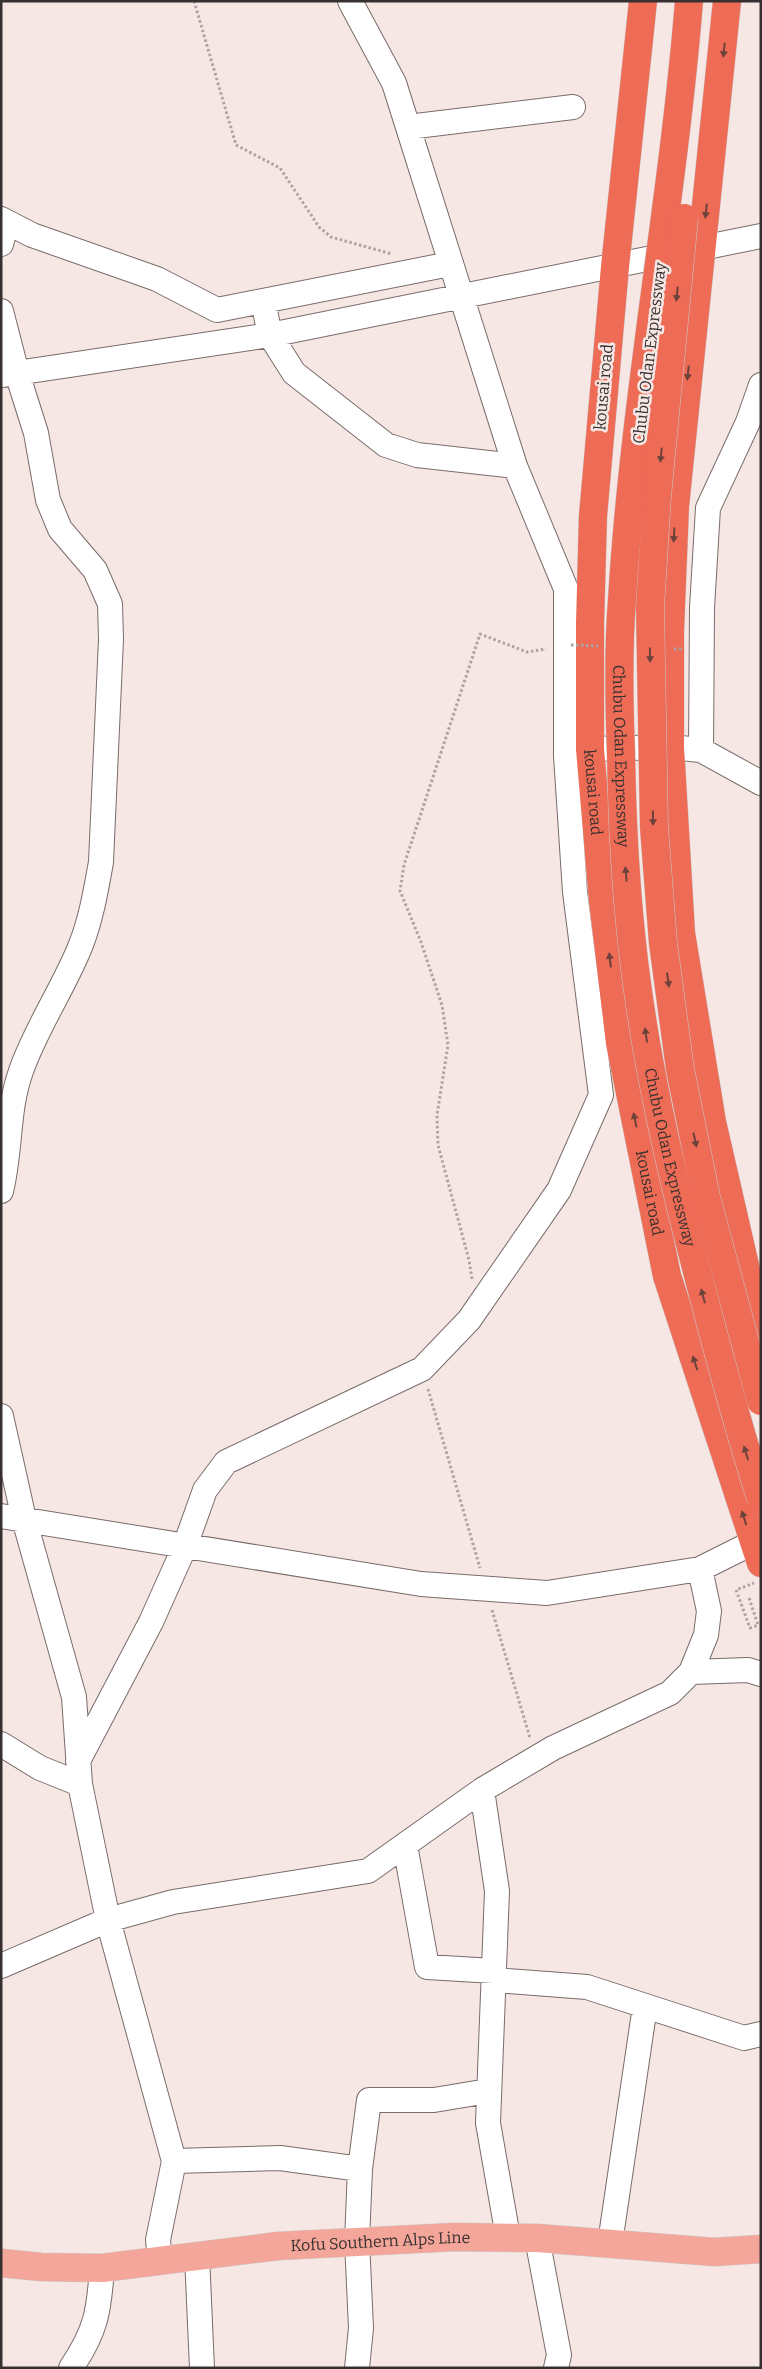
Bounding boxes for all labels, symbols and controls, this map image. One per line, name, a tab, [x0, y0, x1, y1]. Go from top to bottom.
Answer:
one-way arrow	[720, 42, 728, 58]
one-way arrow	[702, 204, 710, 220]
street label: Chubu Odan Expressway	[629, 261, 670, 445]
one-way arrow	[673, 286, 681, 302]
street label: kousai road	[590, 343, 617, 431]
one-way arrow	[684, 365, 692, 381]
one-way arrow	[657, 448, 665, 464]
one-way arrow	[669, 527, 677, 543]
one-way arrow	[646, 648, 654, 664]
street label: Chubu Odan Expressway	[609, 665, 633, 848]
street label: kousai road	[580, 749, 606, 837]
one-way arrow	[650, 810, 658, 826]
one-way arrow	[622, 865, 630, 881]
one-way arrow	[606, 952, 614, 968]
one-way arrow	[664, 972, 672, 988]
one-way arrow	[641, 1026, 649, 1042]
street label: Chubu Odan Expressway	[641, 1066, 699, 1249]
one-way arrow	[631, 1112, 639, 1128]
one-way arrow	[691, 1132, 699, 1148]
street label: kousai road	[632, 1149, 668, 1238]
one-way arrow	[699, 1288, 707, 1303]
one-way arrow	[690, 1355, 698, 1370]
one-way arrow	[742, 1445, 750, 1460]
one-way arrow	[740, 1510, 748, 1525]
street label: Kofu Southern Alps Line	[290, 2228, 470, 2255]

